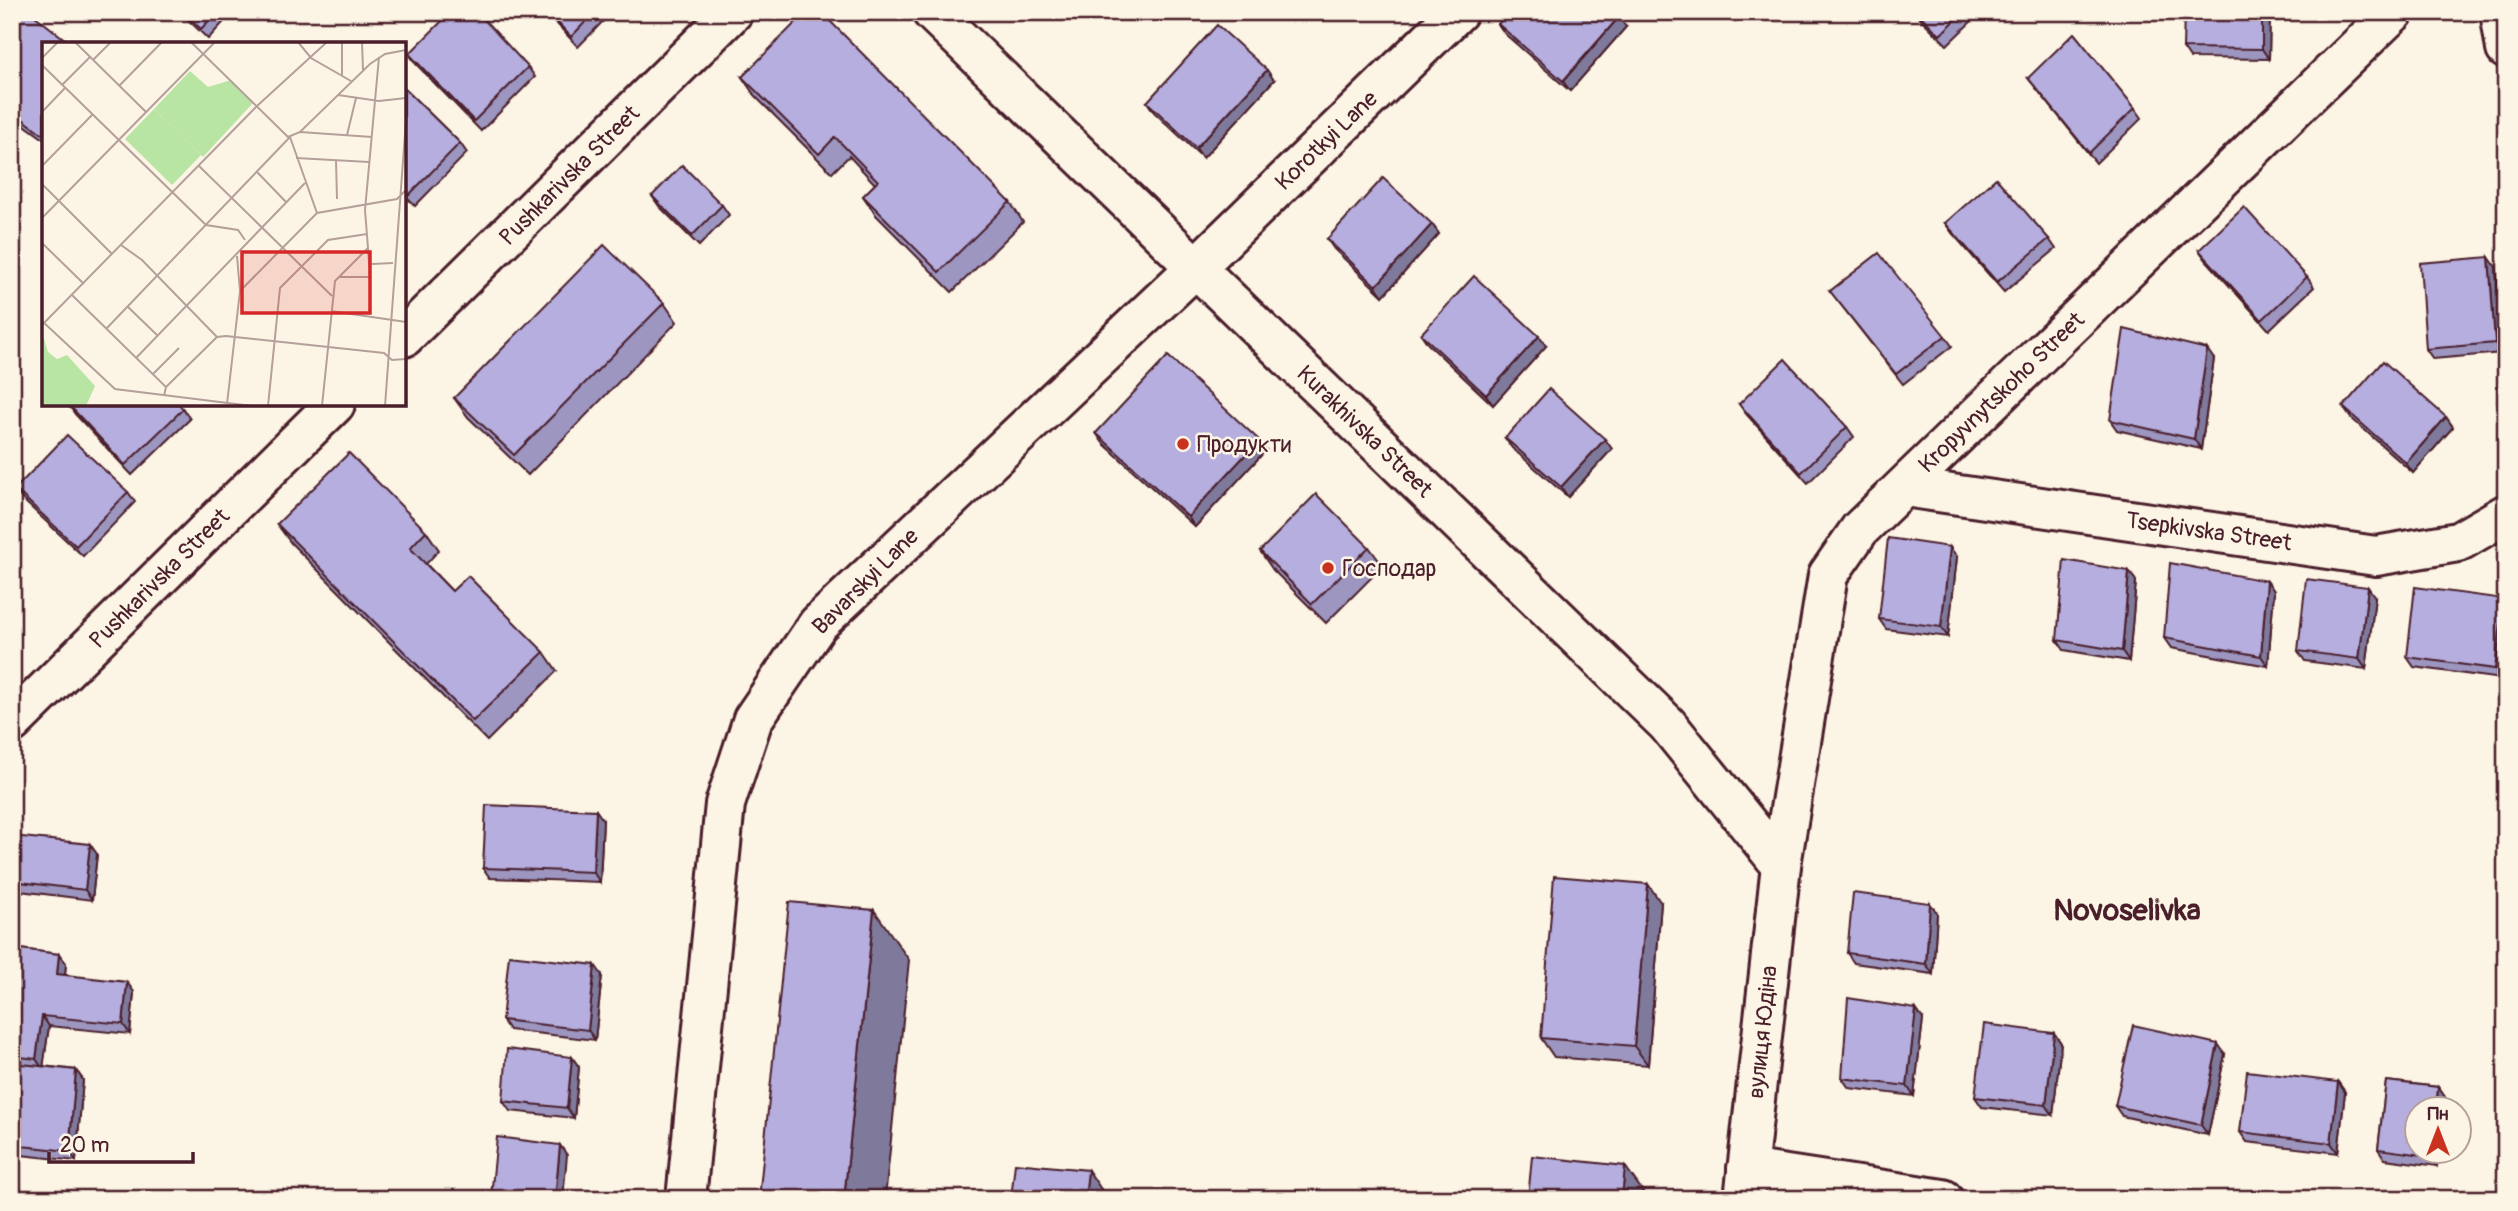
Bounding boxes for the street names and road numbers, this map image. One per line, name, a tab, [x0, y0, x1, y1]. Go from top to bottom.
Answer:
street label: Korotkyi Lane	[1269, 84, 1384, 196]
street label: Pushkarivska Street	[493, 99, 646, 252]
street label: Kropyvnytskoho Street	[1912, 305, 2091, 479]
street label: Kurakhivska Street	[1291, 359, 1439, 504]
street label: Pushkarivska Street	[83, 502, 236, 655]
street label: Tsepkivska Street	[2124, 506, 2294, 558]
street label: Bavarskyi Lane	[806, 521, 925, 641]
street label: вулиця Юдіна	[1741, 964, 1784, 1100]

